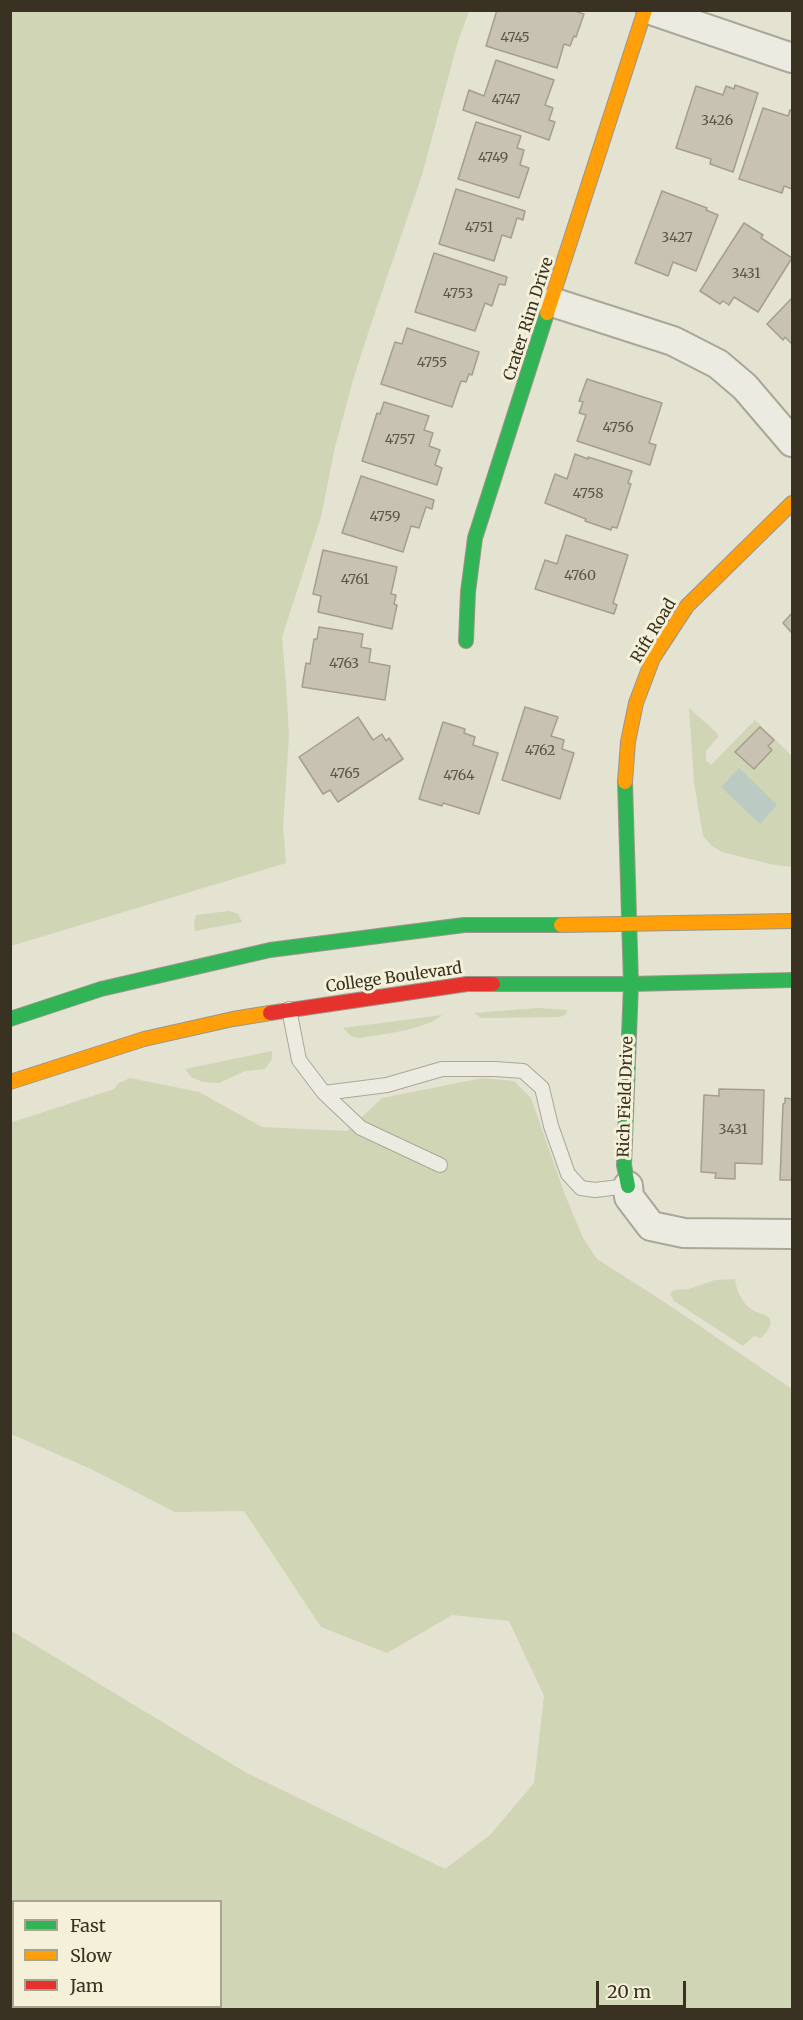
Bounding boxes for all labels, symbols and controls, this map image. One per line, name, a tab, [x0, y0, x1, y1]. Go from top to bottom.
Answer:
house number: 4745	[500, 30, 530, 46]
house number: 4747	[491, 92, 521, 108]
house number: 3426	[701, 113, 733, 129]
house number: 4749	[478, 150, 508, 166]
house number: 4751	[465, 220, 493, 236]
house number: 3427	[661, 230, 693, 246]
street label: Crater Rim Drive	[500, 255, 558, 383]
house number: 3431	[731, 266, 761, 282]
house number: 4753	[443, 286, 473, 302]
house number: 4755	[417, 355, 447, 371]
house number: 4756	[602, 420, 634, 436]
house number: 4757	[385, 432, 415, 448]
house number: 4758	[573, 486, 603, 502]
house number: 4759	[370, 509, 400, 525]
house number: 4760	[564, 568, 596, 584]
house number: 4761	[341, 572, 369, 588]
street label: Rift Road	[627, 595, 681, 667]
house number: 4763	[329, 656, 359, 672]
house number: 4762	[525, 743, 555, 759]
house number: 4765	[330, 766, 360, 782]
house number: 4764	[443, 768, 475, 784]
street label: College Boulevard	[325, 959, 463, 997]
street label: Rich Field Drive	[614, 1036, 638, 1158]
house number: 3431	[718, 1122, 748, 1138]
legend	[12, 1900, 222, 2008]
text: Fast	[70, 1914, 106, 1937]
text: Slow	[70, 1944, 112, 1967]
scale bar	[599, 1969, 689, 2007]
text: Jam	[70, 1974, 104, 1997]
text: 20 m	[607, 1980, 651, 2003]

